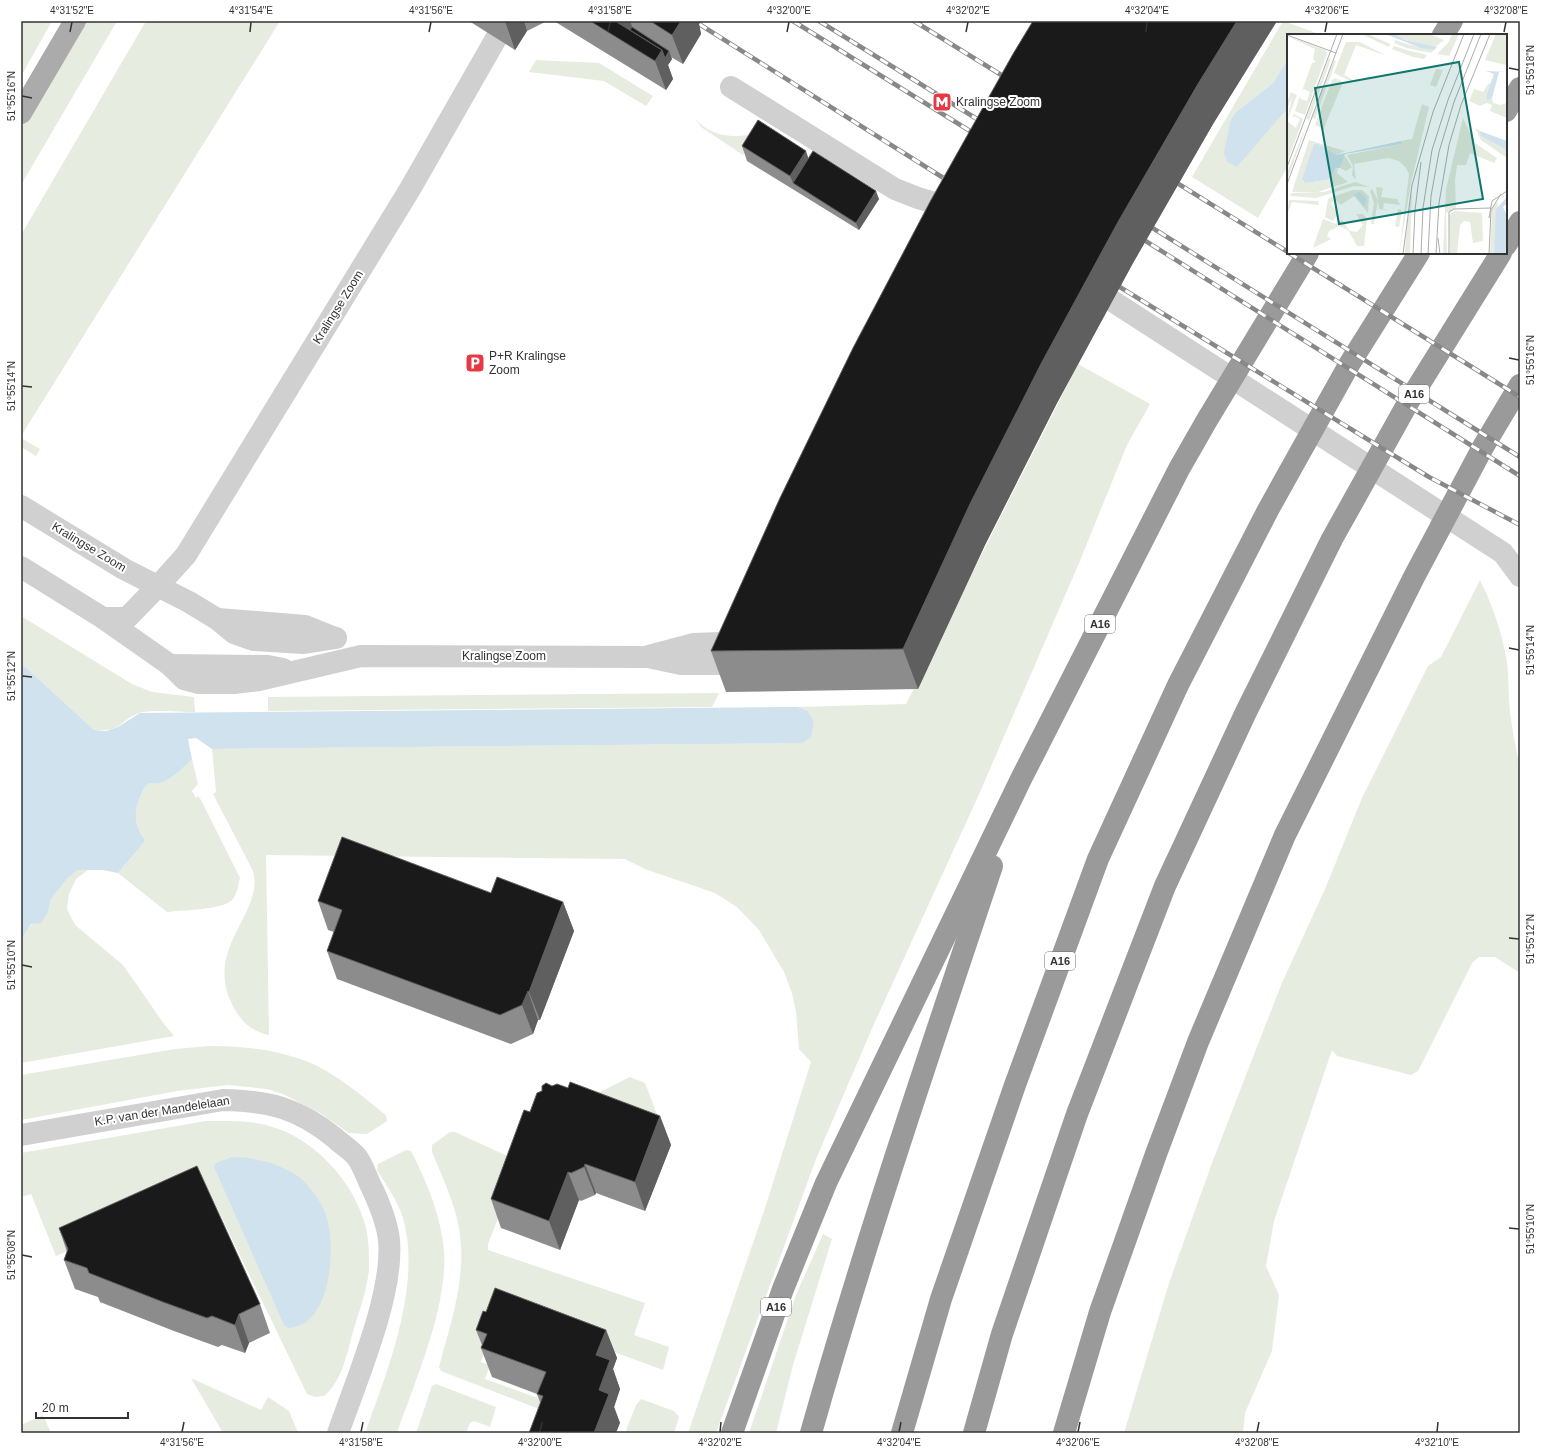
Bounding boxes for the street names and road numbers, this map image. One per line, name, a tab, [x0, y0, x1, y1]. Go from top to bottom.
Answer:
street label: Kralingse Zoom	[310, 268, 366, 346]
road number: A16	[1399, 385, 1429, 403]
street label: Kralingse Zoom	[49, 519, 129, 575]
road number: A16	[1085, 615, 1115, 633]
street label: Kralingse Zoom	[462, 649, 546, 663]
road number: A16	[1045, 952, 1075, 970]
street label: K.P. van der Mandelelaan	[93, 1093, 231, 1129]
road number: A16	[761, 1298, 791, 1316]

